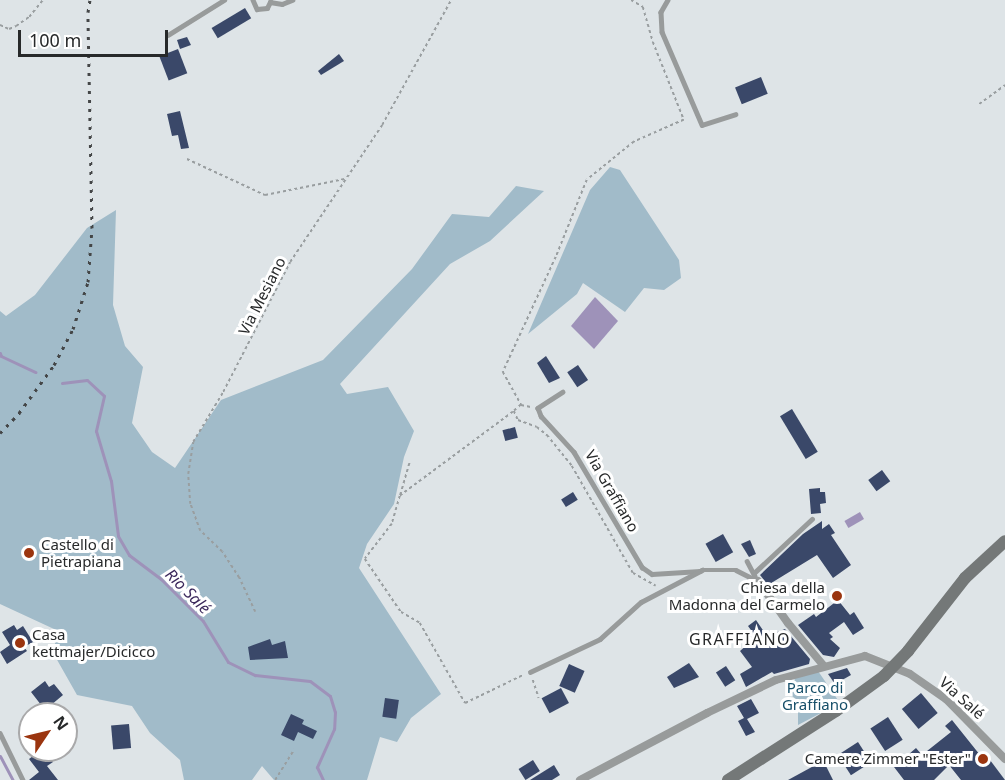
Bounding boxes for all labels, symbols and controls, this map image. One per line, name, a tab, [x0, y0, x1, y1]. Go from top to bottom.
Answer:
scale bar	[21, 18, 171, 56]
text: 100 m	[29, 28, 81, 52]
street label: Via Mesiano	[235, 254, 289, 338]
street label: Via Graffiano	[581, 447, 643, 535]
place label: Castello di Pietrapiana	[41, 535, 121, 570]
marker: Castello di Pietrapiana	[22, 546, 36, 560]
water label: Rio Salé	[162, 565, 214, 617]
place label: Chiesa della Madonna del Carmelo	[669, 578, 825, 613]
marker: Chiesa della Madonna del Carmelo	[830, 589, 844, 603]
place label: Casa kettmajer/Dicicco	[32, 625, 155, 660]
district label: GRAFFIANO	[689, 629, 791, 649]
marker: Casa kettmajer/Dicicco	[13, 636, 27, 650]
street label: Via Salé	[936, 673, 988, 723]
park label: Parco di Graffiano	[782, 678, 848, 713]
north arrow	[18, 702, 78, 762]
text: N	[48, 711, 74, 734]
place label: Camere Zimmer "Ester"	[805, 750, 971, 768]
marker: Camere Zimmer "Ester"	[976, 752, 990, 766]

